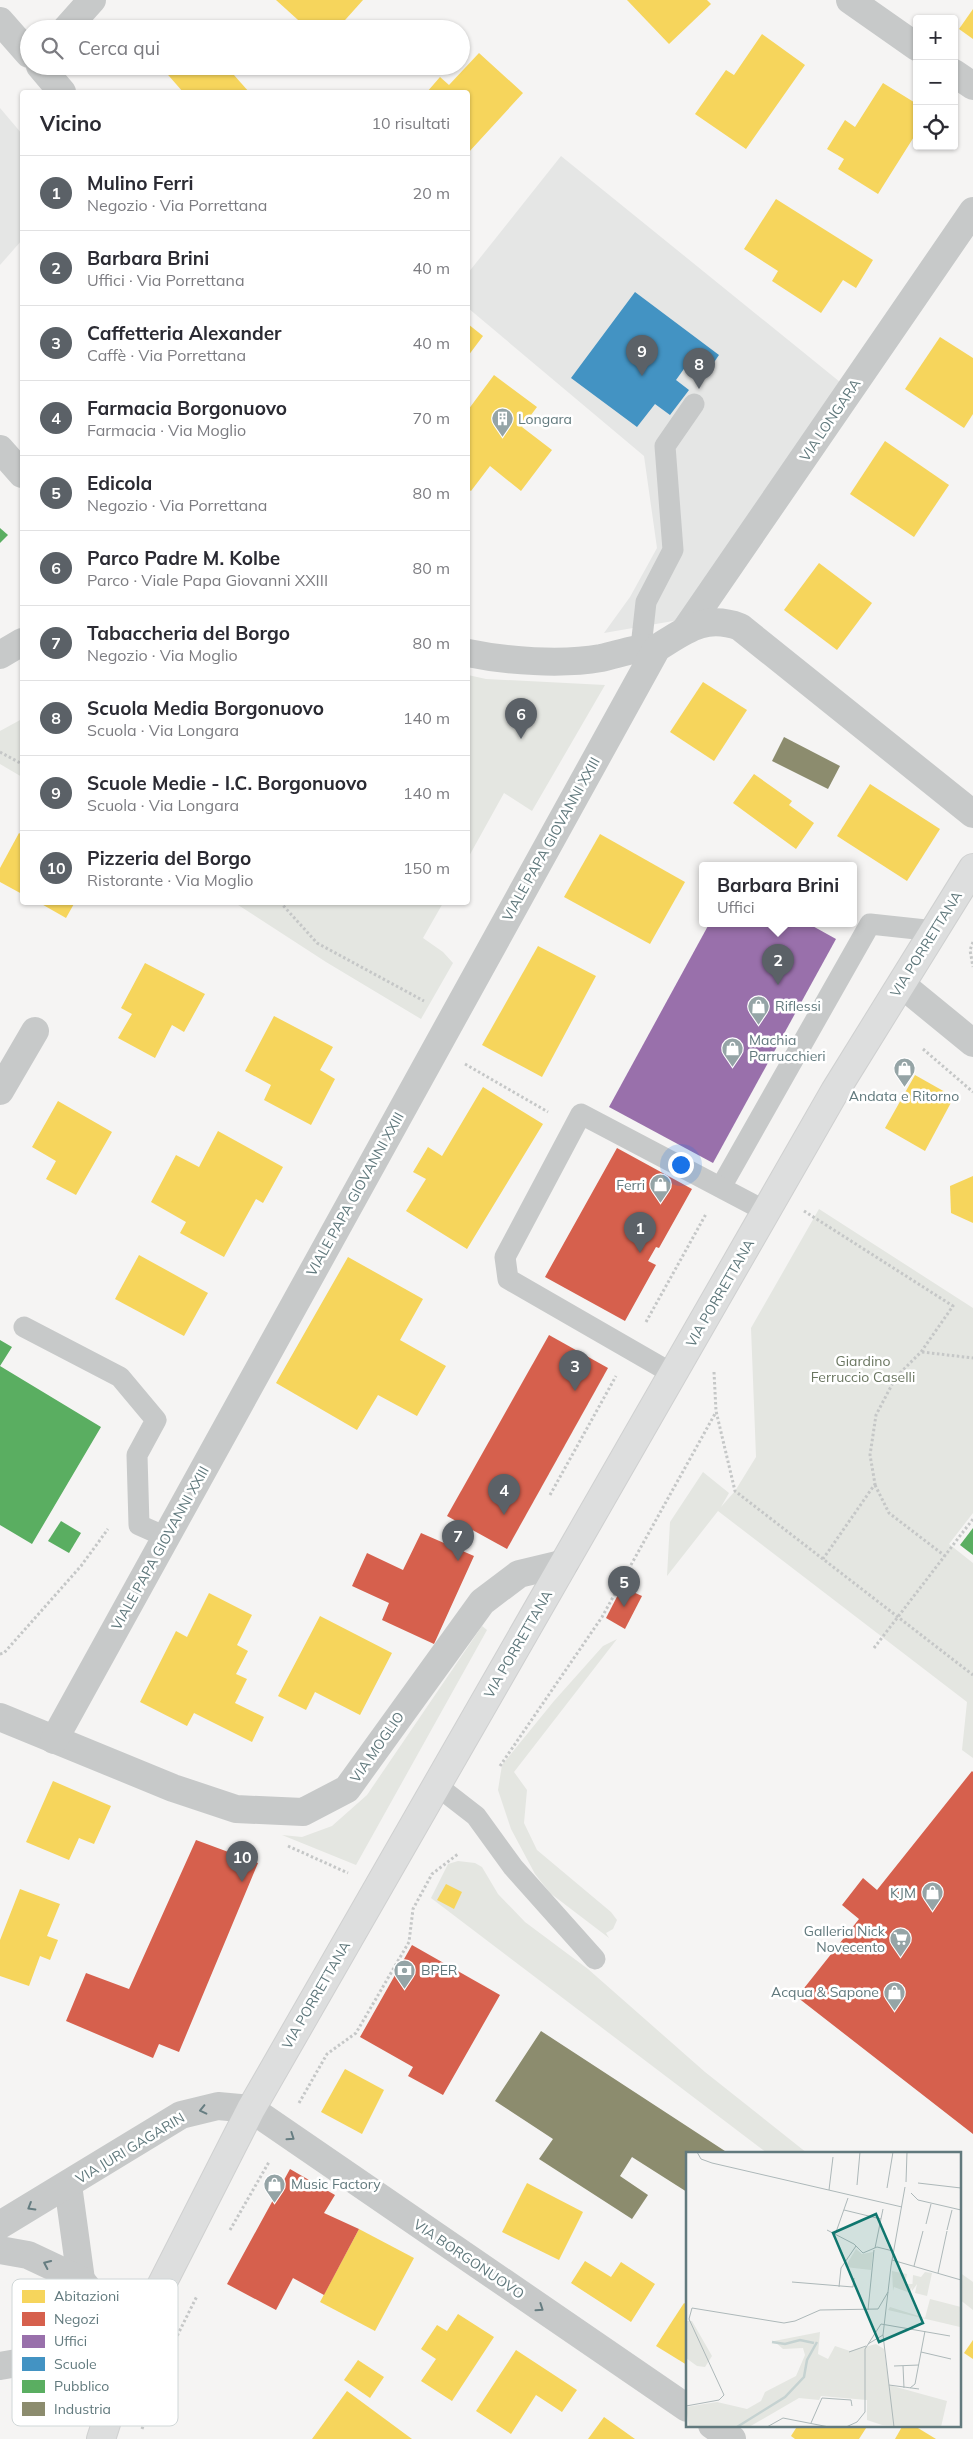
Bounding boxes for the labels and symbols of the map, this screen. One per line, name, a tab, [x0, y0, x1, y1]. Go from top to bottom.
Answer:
pin: 9	[626, 335, 658, 376]
pin: 8	[683, 348, 715, 389]
street label: VIA LONGARA	[796, 375, 865, 465]
building icon: Longara	[490, 407, 514, 438]
place label: Longara	[518, 410, 572, 428]
pin: 6	[505, 698, 537, 739]
street label: VIALE PAPA GIOVANNI XXIII	[498, 754, 604, 924]
street label: VIA PORRETTANA	[886, 887, 966, 1000]
pin: 2	[762, 944, 794, 985]
shop icon: Riflessi	[747, 994, 771, 1025]
place label: Riflessi	[775, 997, 821, 1015]
place label: Machia Parrucchieri	[749, 1031, 826, 1065]
shop icon: Machia Parrucchieri	[721, 1036, 745, 1067]
shop icon: Andata e Ritorno	[892, 1056, 916, 1087]
place label: Andata e Ritorno	[849, 1087, 959, 1105]
street label: VIALE PAPA GIOVANNI XXIII	[302, 1109, 408, 1279]
your location	[668, 1152, 694, 1178]
shop icon: Ferri	[649, 1173, 673, 1204]
place label: Ferri	[616, 1176, 645, 1194]
pin: 1	[624, 1212, 656, 1253]
street label: VIA PORRETTANA	[682, 1235, 759, 1350]
pin: 3	[559, 1350, 591, 1391]
park label: Giardino Ferruccio Caselli	[811, 1352, 915, 1386]
street label: VIALE PAPA GIOVANNI XXIII	[107, 1463, 213, 1633]
pin: 4	[488, 1474, 520, 1515]
pin: 7	[442, 1520, 474, 1561]
pin: 5	[608, 1566, 640, 1607]
street label: VIA PORRETTANA	[480, 1586, 557, 1701]
street label: VIA MOGLIO	[346, 1708, 408, 1786]
pin: 10	[226, 1841, 258, 1882]
shop icon: KJM	[920, 1881, 944, 1912]
place label: KJM	[890, 1884, 916, 1902]
place label: Galleria Nick Novecento	[804, 1922, 886, 1956]
supermarket icon: Galleria Nick Novecento	[889, 1927, 913, 1958]
street label: VIA PORRETTANA	[278, 1937, 355, 2052]
bank icon: BPER	[393, 1958, 417, 1989]
place label: BPER	[421, 1961, 458, 1979]
shop icon: Acqua & Sapone	[883, 1980, 907, 2011]
place label: Acqua & Sapone	[771, 1983, 879, 2001]
one-way arrow	[198, 2104, 207, 2115]
street label: VIA JURI GAGARIN	[72, 2108, 188, 2188]
one-way arrow	[285, 2131, 295, 2140]
inset map	[686, 2152, 960, 2426]
shop icon: Music Factory	[263, 2172, 287, 2203]
place label: Music Factory	[291, 2175, 381, 2193]
one-way arrow	[28, 2200, 37, 2210]
street label: VIA BORGONUOVO	[410, 2215, 528, 2303]
one-way arrow	[43, 2260, 52, 2270]
legend	[12, 2279, 178, 2426]
text: Abitazioni	[54, 2287, 119, 2305]
one-way arrow	[535, 2302, 544, 2311]
text: Negozi	[54, 2310, 99, 2328]
text: Uffici	[54, 2332, 87, 2350]
text: Scuole	[54, 2355, 97, 2373]
text: Pubblico	[54, 2377, 109, 2395]
text: Industria	[54, 2400, 111, 2418]

